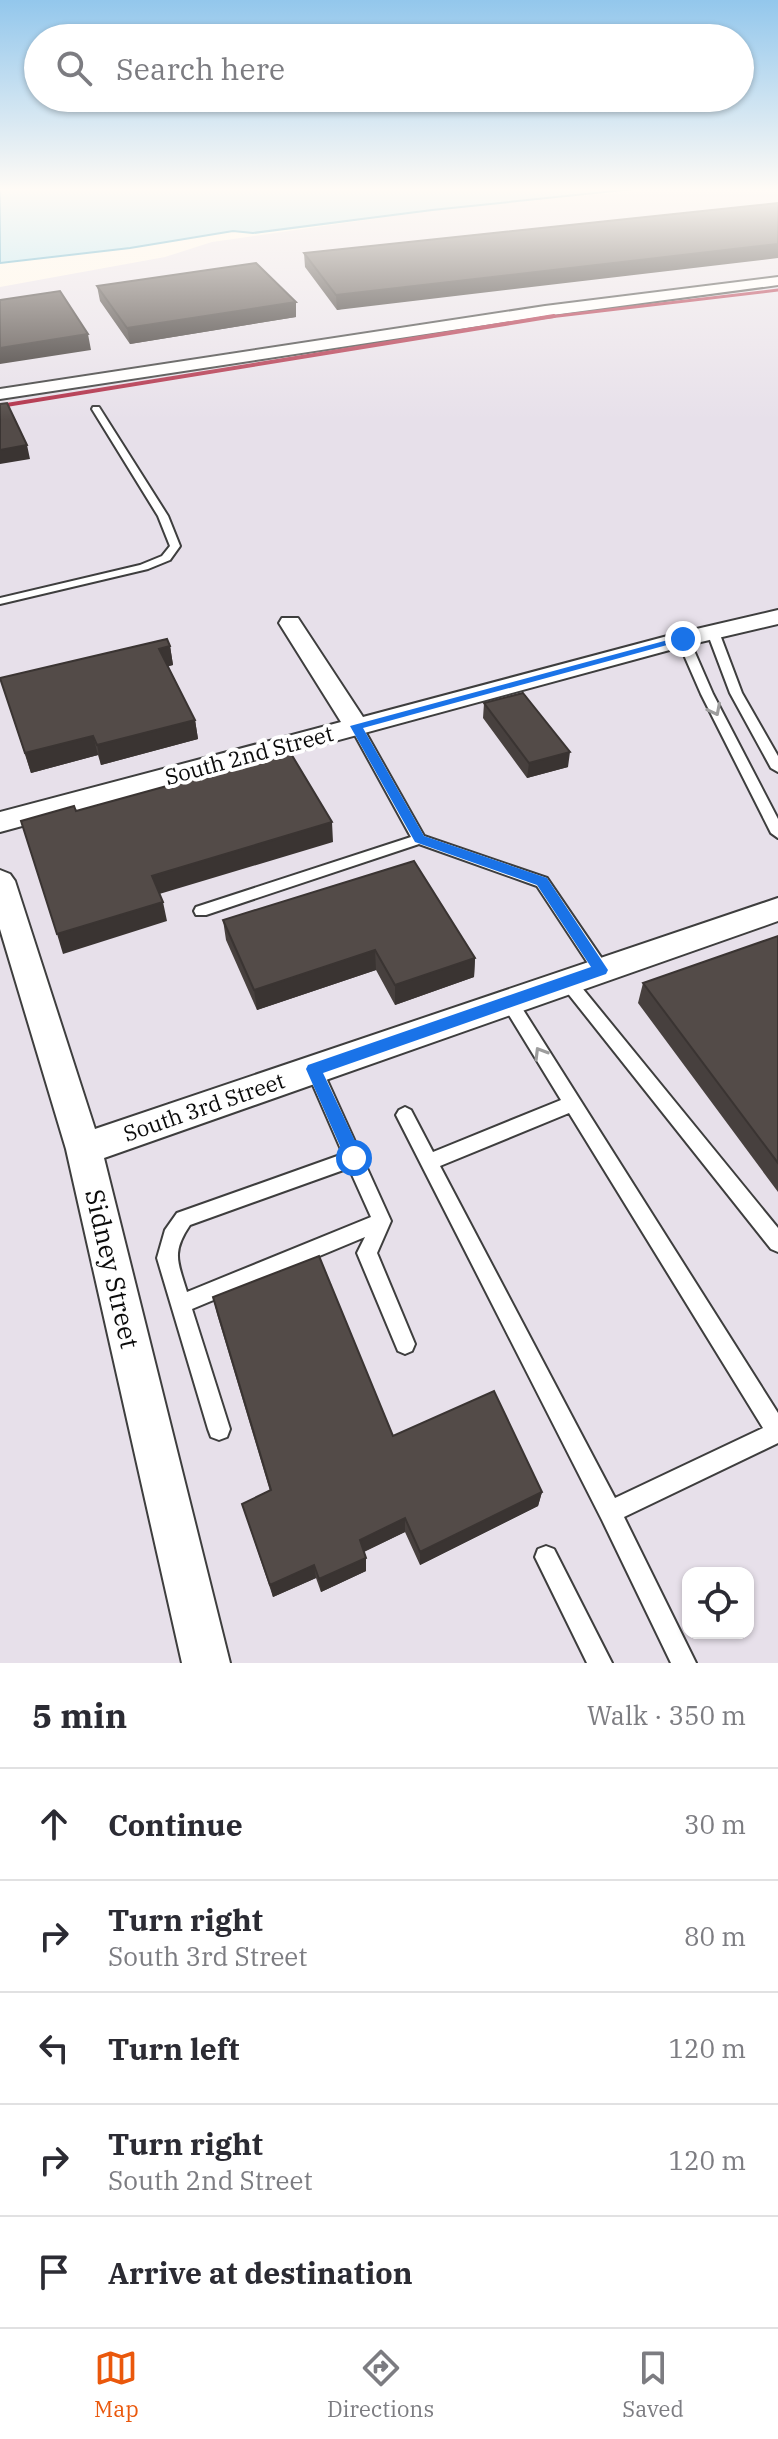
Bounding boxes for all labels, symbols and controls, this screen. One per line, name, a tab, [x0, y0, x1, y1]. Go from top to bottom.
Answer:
search box	[24, 24, 754, 112]
icon: search	[52, 46, 96, 90]
text: Search here	[116, 49, 285, 88]
route end	[665, 621, 701, 657]
one-way arrow	[705, 702, 721, 717]
street label: South 2nd Street	[162, 718, 336, 791]
one-way arrow	[534, 1047, 550, 1062]
street label: South 3rd Street	[119, 1065, 289, 1148]
route start	[336, 1140, 372, 1176]
street label: Sidney Street	[78, 1186, 148, 1352]
map controls	[682, 1567, 754, 1639]
button: locate	[682, 1567, 754, 1639]
text: 5 min	[32, 1693, 127, 1737]
text: Walk · 350 m	[587, 1698, 746, 1732]
icon: ahead	[32, 1802, 76, 1846]
text: Continue	[108, 1805, 243, 1844]
text: 30 m	[684, 1807, 746, 1841]
text: Turn right	[108, 1900, 263, 1939]
icon: right	[32, 1914, 76, 1958]
text: 80 m	[684, 1919, 746, 1953]
text: South 3rd Street	[108, 1939, 307, 1973]
icon: left	[32, 2026, 76, 2070]
text: Turn left	[108, 2029, 240, 2068]
text: 120 m	[668, 2031, 746, 2065]
text: Turn right	[108, 2124, 263, 2163]
icon: right	[32, 2138, 76, 2182]
text: 120 m	[668, 2143, 746, 2177]
text: South 2nd Street	[108, 2163, 313, 2197]
icon: arrive	[32, 2250, 76, 2294]
text: Arrive at destination	[108, 2253, 413, 2292]
tab: Map	[94, 2346, 139, 2423]
tab: Directions	[327, 2346, 434, 2423]
tab: Saved	[622, 2346, 684, 2423]

